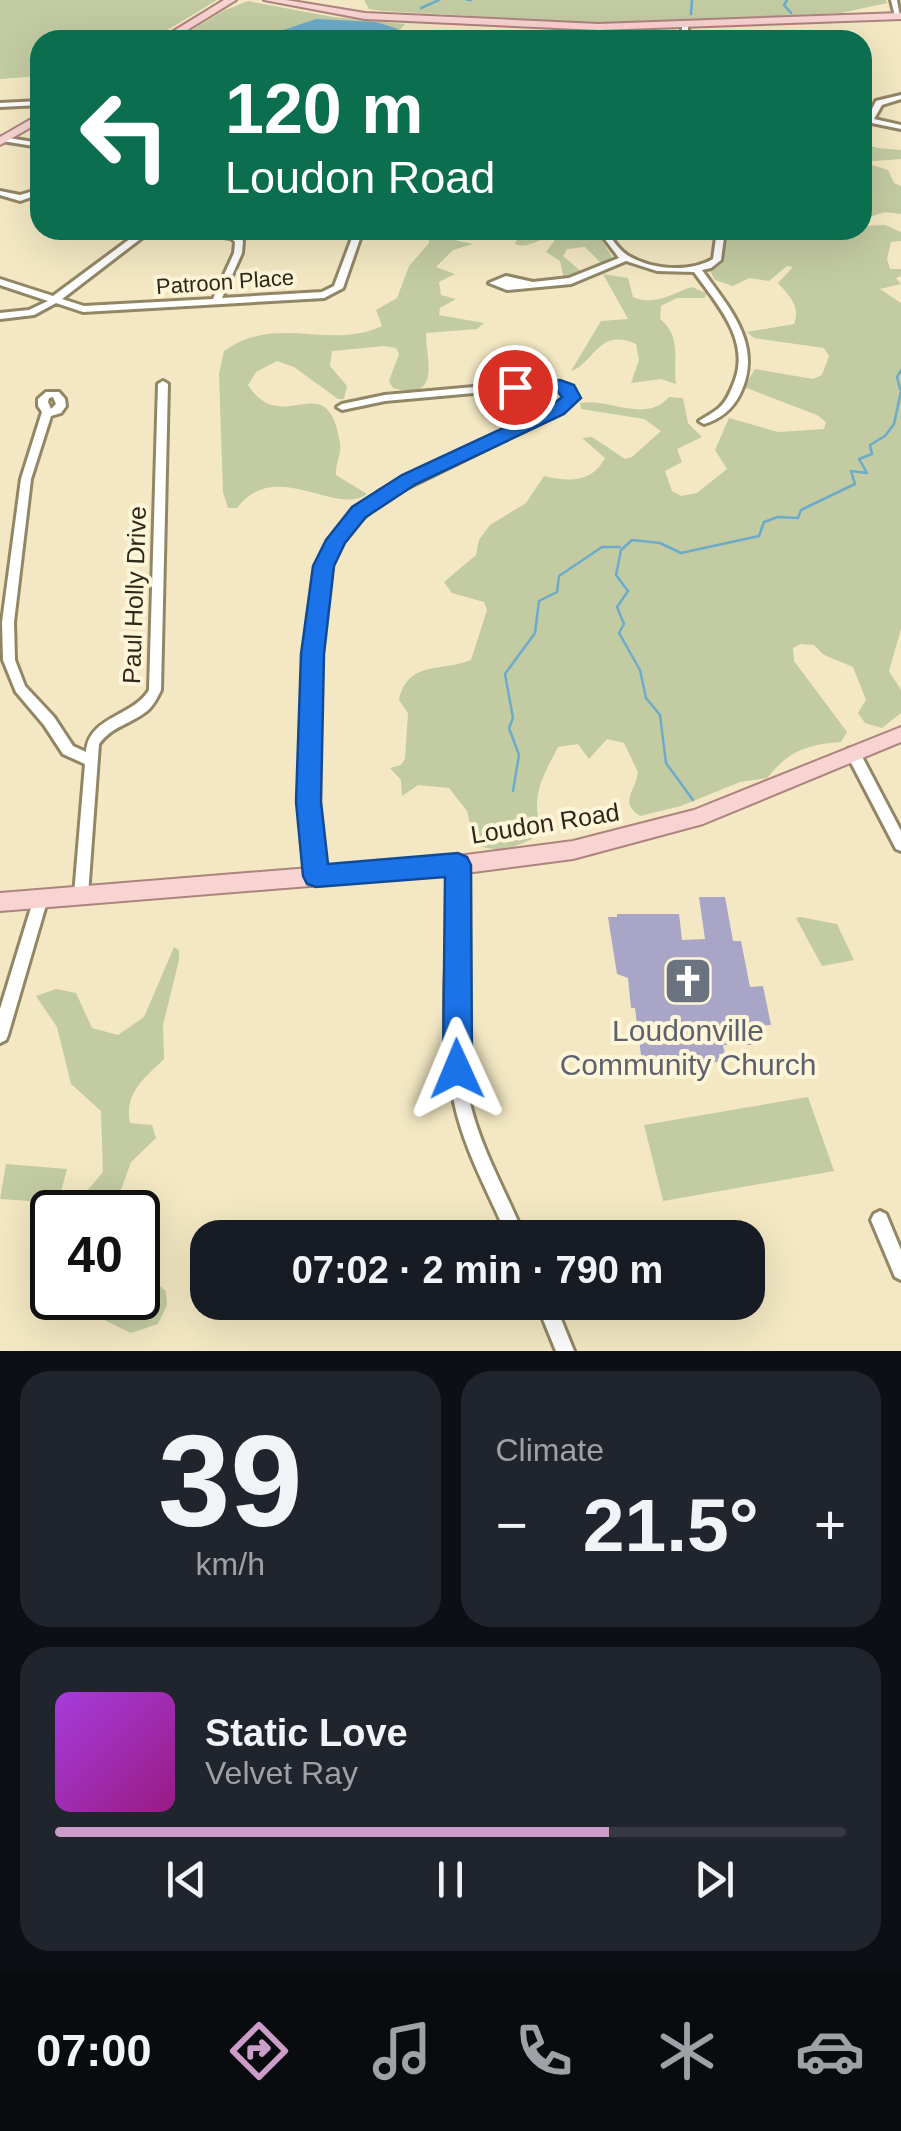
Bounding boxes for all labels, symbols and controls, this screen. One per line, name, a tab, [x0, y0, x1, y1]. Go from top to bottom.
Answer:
icon: left	[60, 70, 190, 200]
text: 120 m	[225, 70, 423, 148]
text: Loudon Road	[225, 152, 495, 203]
street label: Patroon Place	[155, 265, 295, 299]
pin	[473, 345, 558, 430]
icon: arrive	[488, 360, 543, 415]
street label: Paul Holly Drive	[117, 506, 151, 684]
street label: Loudon Road	[469, 797, 621, 849]
church icon: Loudonville Community Church	[662, 955, 714, 1007]
place label: Loudonville Community Church	[560, 1014, 816, 1081]
position arrow	[405, 1017, 509, 1121]
speed limit sign: 40	[30, 1190, 160, 1320]
text: 07:02 · 2 min · 790 m	[292, 1249, 663, 1291]
text: 39	[158, 1408, 303, 1554]
text: Climate	[496, 1432, 604, 1468]
text: 21.5°	[583, 1483, 759, 1567]
text: −	[496, 1494, 528, 1556]
text: +	[814, 1494, 846, 1556]
text: km/h	[196, 1546, 265, 1582]
text: Static Love	[205, 1712, 408, 1754]
text: Velvet Ray	[205, 1755, 358, 1791]
icon: previous	[159, 1852, 214, 1907]
icon: pause	[423, 1852, 478, 1907]
icon: next	[687, 1852, 742, 1907]
icon: directions	[224, 2016, 294, 2086]
icon: music	[367, 2016, 437, 2086]
icon: phone	[509, 2016, 579, 2086]
icon: climate	[652, 2016, 722, 2086]
icon: car	[795, 2016, 865, 2086]
text: 07:00	[36, 2025, 151, 2076]

